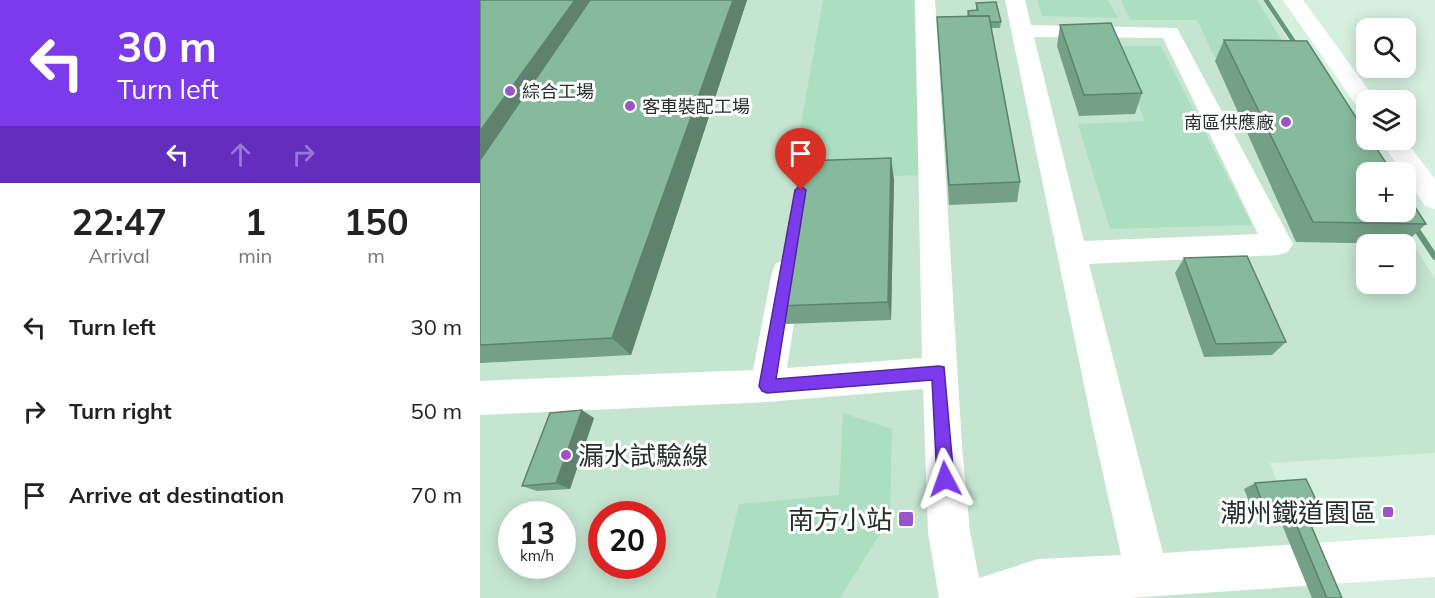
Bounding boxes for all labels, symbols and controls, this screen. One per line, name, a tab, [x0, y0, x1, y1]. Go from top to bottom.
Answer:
map controls	[1356, 18, 1416, 294]
button: search	[1356, 18, 1416, 78]
text: 30 m	[117, 20, 217, 73]
icon: left	[18, 24, 96, 102]
text: Turn left	[117, 72, 219, 106]
place label: 綜合工場	[522, 80, 594, 103]
marker: 綜合工場	[503, 84, 517, 98]
button: layers	[1356, 90, 1416, 150]
place label: 客車裝配工場	[642, 95, 750, 118]
marker: 客車裝配工場	[623, 99, 637, 113]
place label: 南區供應廠	[1184, 111, 1274, 134]
marker: 南區供應廠	[1279, 115, 1293, 129]
pin	[775, 128, 826, 190]
icon: arrive	[784, 137, 817, 170]
icon: left	[161, 138, 194, 171]
icon: ahead	[224, 138, 257, 171]
icon: right	[287, 138, 320, 171]
button: +	[1356, 162, 1416, 222]
text: 22:47	[71, 199, 167, 244]
text: 1	[244, 199, 266, 244]
text: 150	[344, 199, 409, 244]
button: −	[1356, 234, 1416, 294]
text: Arrival	[89, 243, 150, 268]
text: min	[238, 243, 272, 268]
text: m	[367, 243, 385, 268]
icon: left	[18, 311, 51, 344]
text: Turn left	[69, 313, 156, 341]
text: 30 m	[411, 313, 462, 341]
icon: right	[18, 395, 51, 428]
text: Turn right	[69, 397, 172, 425]
text: 50 m	[411, 397, 462, 425]
place label: 漏水試驗線	[578, 439, 708, 472]
position arrow	[913, 447, 977, 511]
marker: 漏水試驗線	[559, 448, 573, 462]
icon: arrive	[18, 479, 51, 512]
text: Arrive at destination	[69, 481, 284, 509]
text: 70 m	[411, 481, 462, 509]
place label: 潮州鐵道園區	[1220, 496, 1376, 529]
speed limit sign: 20	[588, 501, 666, 579]
place label: 南方小站	[788, 503, 892, 536]
marker: 潮州鐵道園區	[1381, 505, 1395, 519]
marker: 南方小站	[897, 510, 915, 528]
text: 13	[519, 514, 555, 552]
text: km/h	[520, 546, 554, 565]

